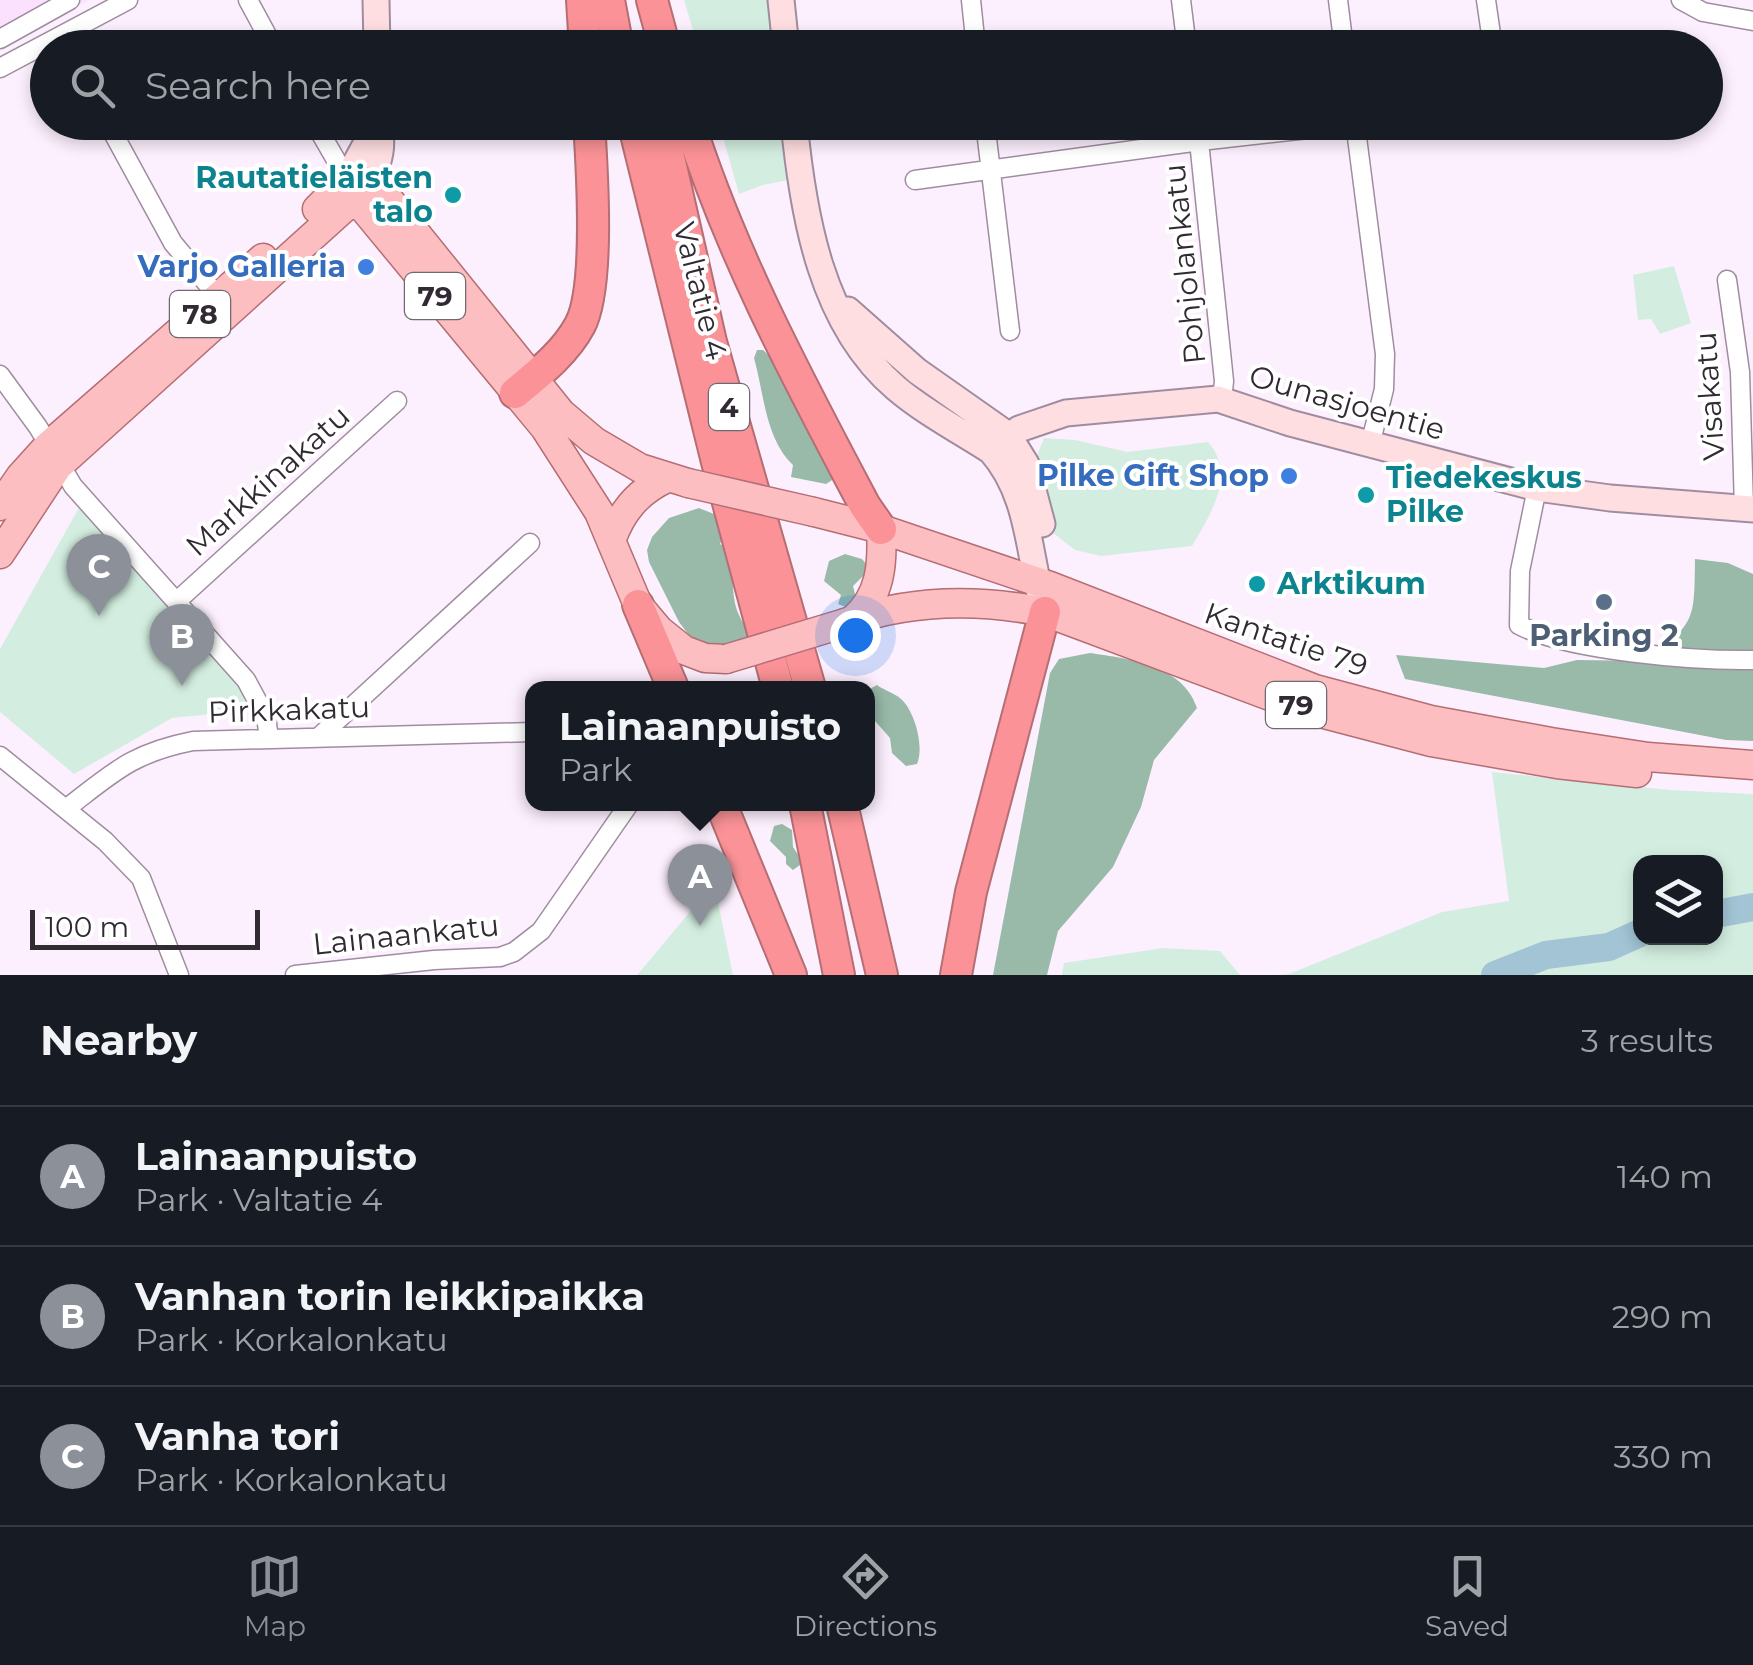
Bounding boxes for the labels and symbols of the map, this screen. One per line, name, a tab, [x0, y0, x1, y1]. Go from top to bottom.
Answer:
place label: Rautatieläisten talo	[195, 159, 433, 230]
street label: Pohjolankatu	[1156, 162, 1213, 366]
marker: Rautatieläisten talo	[442, 184, 464, 206]
street label: Valtatie 4	[666, 218, 735, 364]
place label: Varjo Galleria	[136, 248, 346, 285]
marker: Varjo Galleria	[355, 256, 377, 278]
road number: 79	[405, 273, 465, 319]
road number: 78	[170, 291, 230, 337]
street label: Visakatu	[1687, 331, 1732, 461]
street label: Ounasjoentie	[1245, 357, 1449, 448]
road number: 4	[709, 384, 749, 430]
street label: Markkinakatu	[178, 397, 357, 564]
place label: Pilke Gift Shop	[1037, 457, 1269, 494]
place label: Tiedekeskus Pilke	[1386, 459, 1582, 530]
marker: Pilke Gift Shop	[1278, 465, 1300, 487]
marker: Tiedekeskus Pilke	[1355, 484, 1377, 506]
pin: C	[66, 534, 132, 616]
place label: Arktikum	[1276, 565, 1426, 602]
marker: Arktikum	[1246, 573, 1268, 595]
marker: Parking 2	[1593, 591, 1615, 613]
street label: Kantatie 79	[1200, 594, 1373, 685]
pin: B	[150, 604, 214, 686]
your location	[830, 610, 881, 661]
place label: Parking 2	[1529, 617, 1679, 654]
road number: 79	[1266, 682, 1326, 728]
street label: Pirkkakatu	[207, 688, 371, 731]
pin: A	[668, 844, 732, 926]
scale bar	[30, 905, 260, 950]
street label: Lainaankatu	[311, 906, 501, 963]

